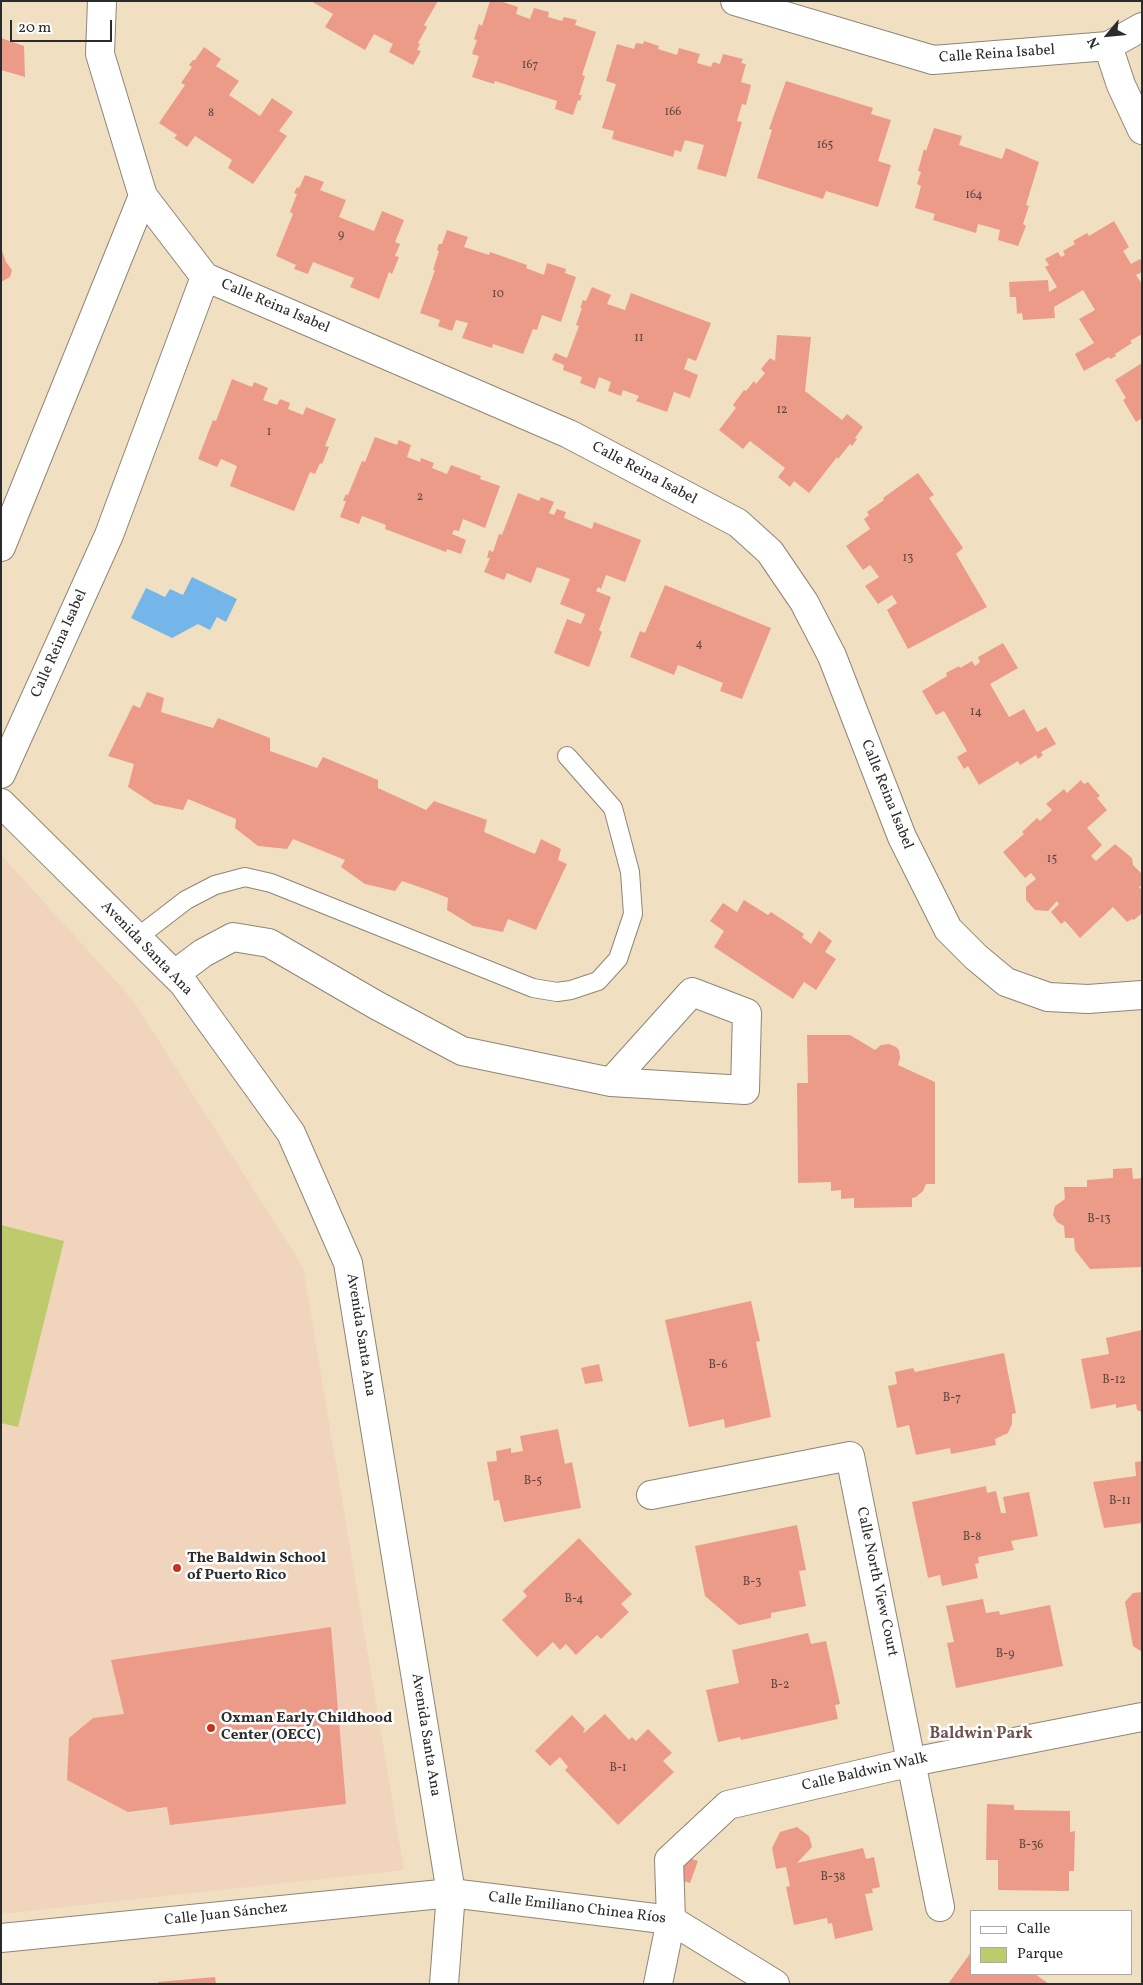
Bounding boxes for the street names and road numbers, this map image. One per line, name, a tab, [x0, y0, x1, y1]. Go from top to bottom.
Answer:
street label: Calle Reina Isabel	[938, 42, 1056, 68]
street label: Calle Reina Isabel	[218, 276, 332, 338]
street label: Calle Reina Isabel	[588, 439, 700, 509]
street label: Calle Reina Isabel	[28, 587, 92, 701]
street label: Calle Reina Isabel	[856, 738, 916, 852]
street label: Avenida Santa Ana	[96, 898, 196, 1000]
street label: Avenida Santa Ana	[341, 1272, 379, 1398]
street label: Calle North View Court	[851, 1506, 901, 1658]
street label: Avenida Santa Ana	[406, 1672, 444, 1798]
street label: Calle Baldwin Walk	[800, 1750, 930, 1796]
street label: Calle Emiliano Chinea Ríos	[487, 1889, 667, 1929]
street label: Calle Juan Sánchez	[164, 1900, 288, 1930]

